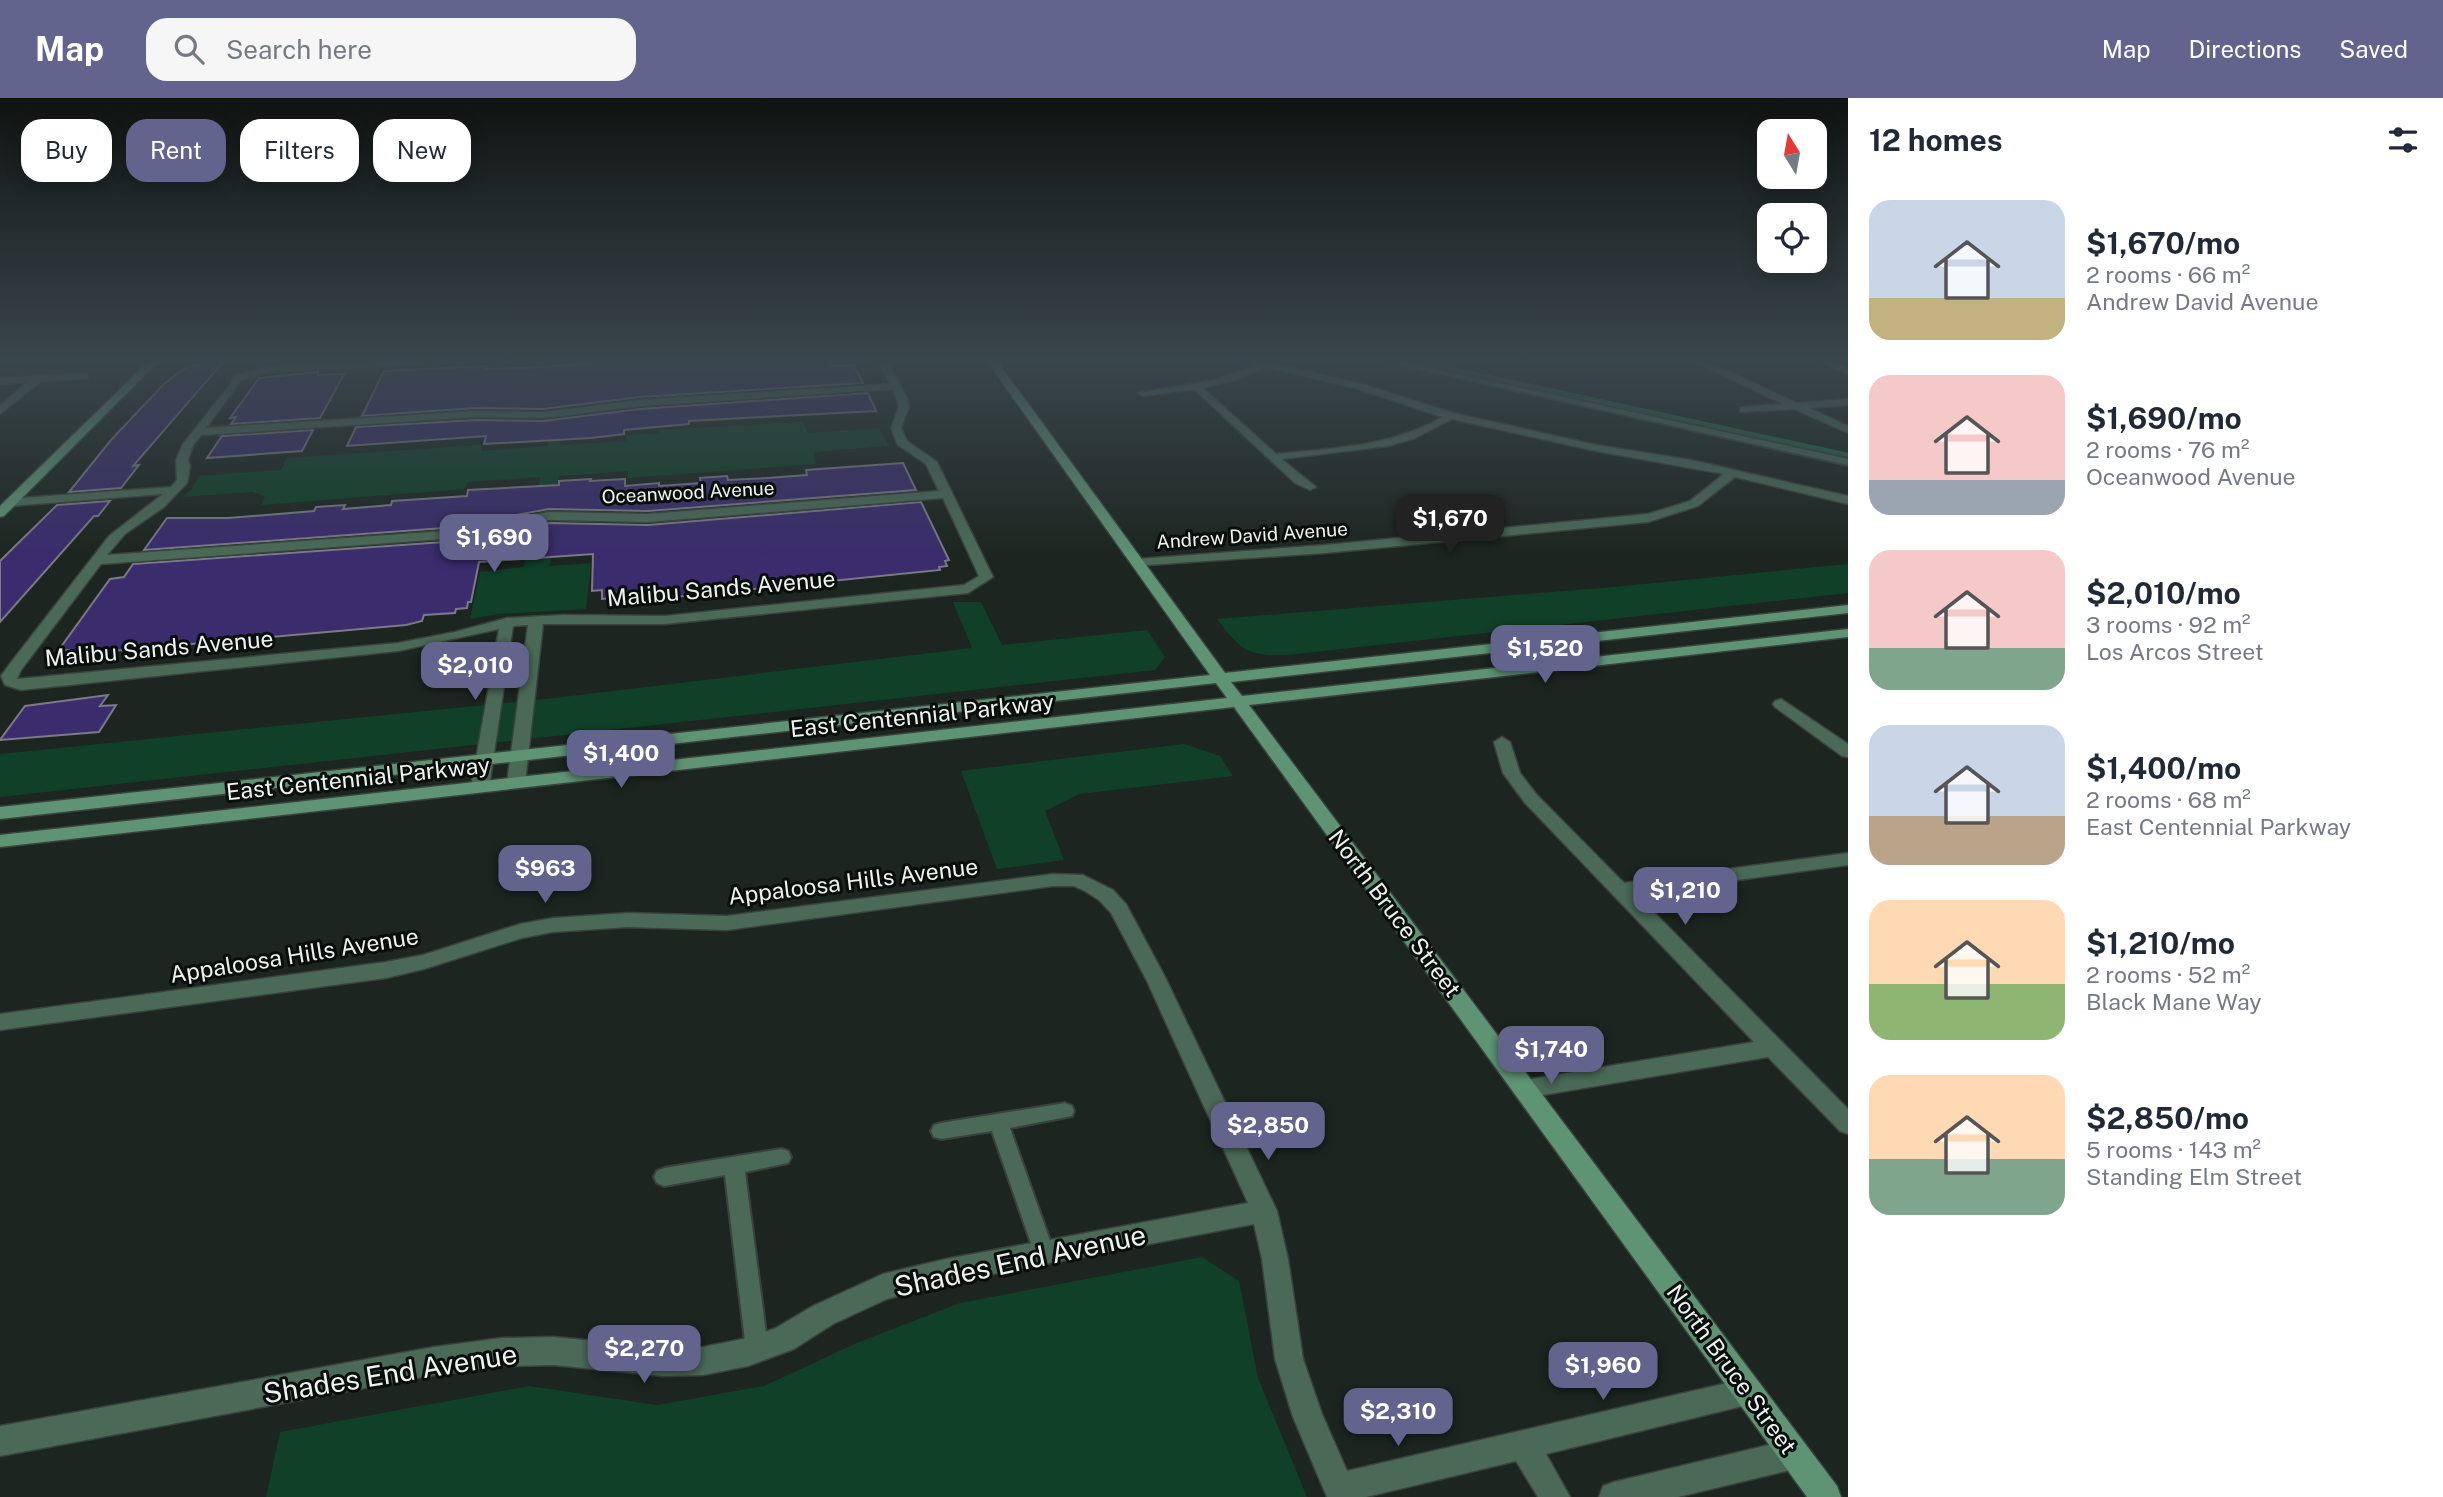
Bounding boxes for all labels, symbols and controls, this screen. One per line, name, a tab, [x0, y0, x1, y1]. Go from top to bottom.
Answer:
search box	[146, 18, 636, 81]
text: Map	[35, 30, 104, 68]
icon: search	[170, 30, 208, 68]
text: Search here	[226, 34, 372, 65]
text: Map	[2102, 35, 2151, 63]
text: Directions	[2189, 35, 2301, 63]
text: Saved	[2339, 35, 2408, 63]
chip: Buy	[21, 119, 112, 182]
chip: Rent	[126, 119, 226, 182]
chip: Filters	[240, 119, 359, 182]
chip: New	[373, 119, 471, 182]
north arrow	[1757, 119, 1827, 189]
map controls	[1757, 119, 1827, 273]
icon: filters	[2384, 121, 2422, 159]
text: 12 homes	[1869, 122, 2003, 158]
button: locate	[1757, 203, 1827, 273]
text: $1,670/mo	[2086, 225, 2240, 261]
icon: home	[1925, 228, 2009, 312]
text: 2 rooms · 66 m²	[2086, 261, 2250, 288]
text: Andrew David Avenue	[2086, 288, 2318, 315]
text: $1,690/mo	[2086, 400, 2242, 436]
icon: home	[1925, 403, 2009, 487]
text: 2 rooms · 76 m²	[2086, 436, 2249, 463]
text: Oceanwood Avenue	[2086, 463, 2296, 490]
street label: Oceanwood Avenue	[601, 476, 775, 508]
pin: $1,670	[1393, 496, 1507, 555]
text: $1,670	[1412, 504, 1488, 531]
pin: $1,690	[437, 514, 551, 574]
street label: Andrew David Avenue	[1155, 517, 1349, 553]
text: $1,690	[456, 523, 532, 550]
street label: Malibu Sands Avenue	[606, 565, 836, 611]
text: $2,010/mo	[2086, 575, 2241, 611]
icon: home	[1925, 578, 2009, 662]
text: 3 rooms · 92 m²	[2086, 611, 2251, 638]
street label: Malibu Sands Avenue	[44, 625, 274, 671]
pin: $1,520	[1488, 626, 1602, 685]
text: $1,520	[1507, 634, 1583, 661]
text: Los Arcos Street	[2086, 638, 2264, 665]
pin: $2,010	[418, 642, 532, 702]
text: $2,010	[437, 651, 513, 678]
street label: East Centennial Parkway	[789, 688, 1055, 742]
pin: $1,400	[564, 730, 678, 790]
text: $1,400	[583, 739, 659, 766]
text: $1,400/mo	[2086, 750, 2241, 786]
street label: East Centennial Parkway	[225, 751, 491, 805]
icon: home	[1925, 753, 2009, 837]
text: 2 rooms · 68 m²	[2086, 786, 2251, 813]
text: East Centennial Parkway	[2086, 813, 2351, 840]
street label: North Bruce Street	[1323, 824, 1467, 1002]
pin: $963	[504, 846, 586, 905]
street label: Appaloosa Hills Avenue	[727, 852, 979, 910]
text: $963	[514, 854, 576, 881]
pin: $1,210	[1628, 868, 1742, 927]
text: $1,210	[1649, 876, 1721, 903]
street label: Appaloosa Hills Avenue	[168, 922, 420, 988]
text: $1,210/mo	[2086, 925, 2235, 961]
icon: home	[1925, 928, 2009, 1012]
text: 2 rooms · 52 m²	[2086, 961, 2250, 988]
text: Black Mane Way	[2086, 988, 2262, 1015]
pin: $1,740	[1494, 1026, 1608, 1086]
text: $1,740	[1514, 1035, 1588, 1062]
text: $2,850/mo	[2086, 1100, 2249, 1136]
pin: $2,850	[1211, 1102, 1325, 1162]
icon: home	[1925, 1103, 2009, 1187]
text: $2,850	[1227, 1111, 1309, 1138]
text: 5 rooms · 143 m²	[2086, 1136, 2261, 1163]
text: Standing Elm Street	[2086, 1163, 2302, 1190]
street label: Shades End Avenue	[891, 1217, 1149, 1303]
street label: North Bruce Street	[1662, 1279, 1802, 1459]
pin: $2,270	[587, 1326, 701, 1385]
text: $2,270	[604, 1334, 684, 1361]
street label: Shades End Avenue	[261, 1337, 519, 1409]
pin: $1,960	[1546, 1342, 1660, 1402]
text: $1,960	[1565, 1351, 1641, 1378]
pin: $2,310	[1341, 1388, 1455, 1448]
text: $2,310	[1360, 1397, 1436, 1424]

